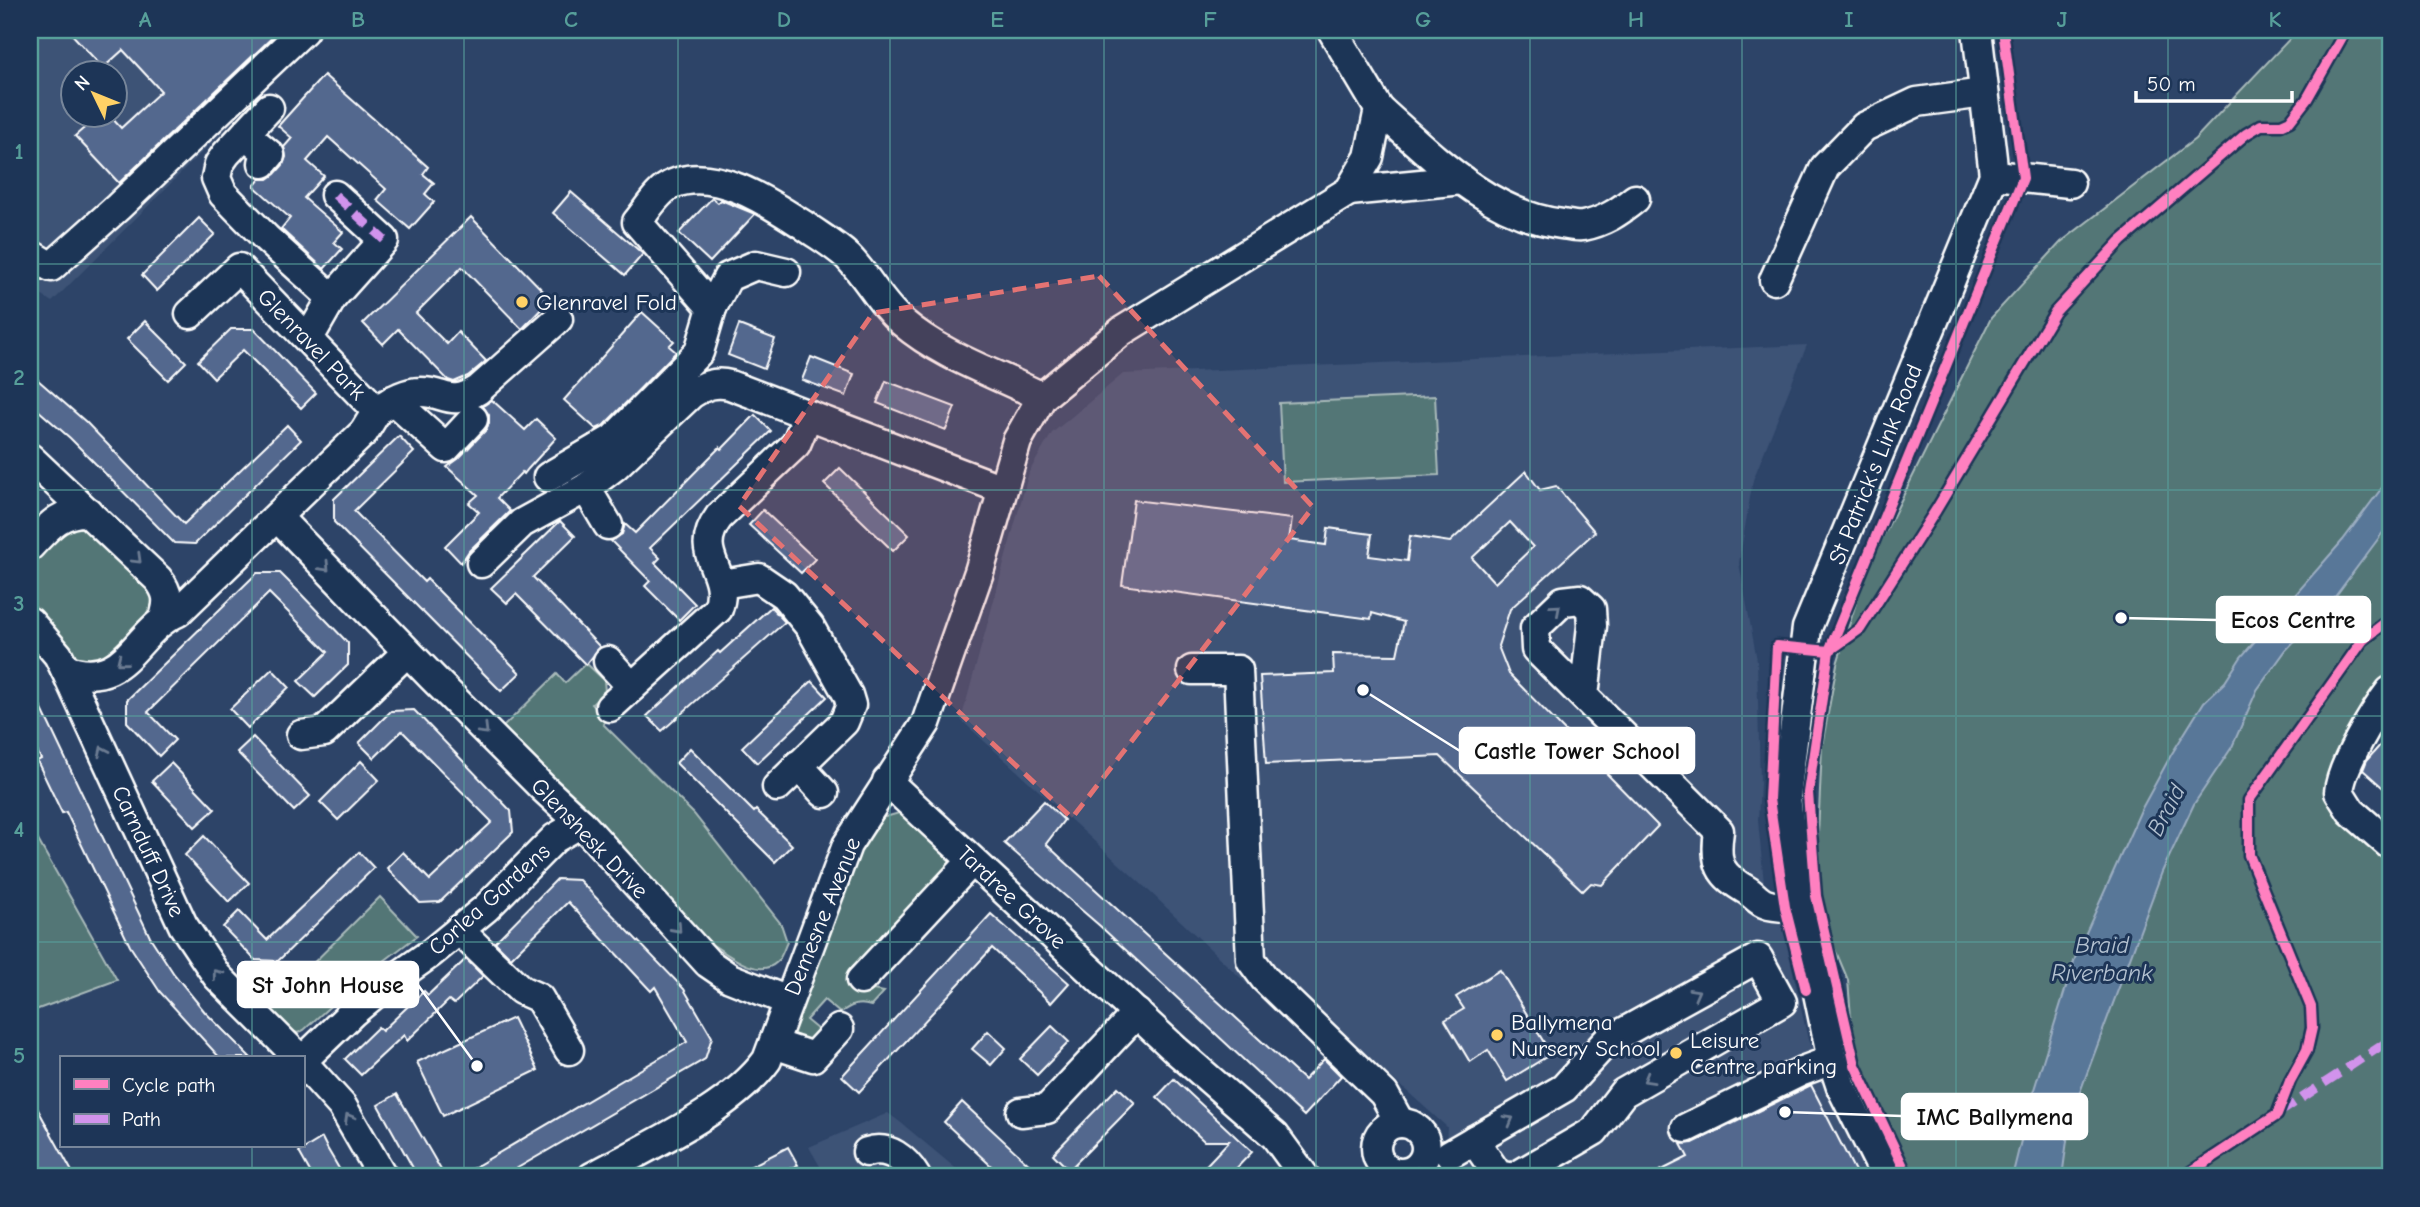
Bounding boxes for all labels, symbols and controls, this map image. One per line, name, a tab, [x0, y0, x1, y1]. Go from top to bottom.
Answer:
text: A	[139, 6, 152, 33]
text: B	[351, 6, 365, 33]
text: C	[564, 6, 578, 33]
text: D	[777, 6, 791, 33]
text: E	[990, 6, 1004, 33]
text: F	[1203, 6, 1217, 33]
text: G	[1415, 6, 1431, 33]
text: H	[1628, 6, 1644, 33]
text: I	[1844, 6, 1854, 33]
text: J	[2057, 6, 2068, 33]
text: K	[2269, 6, 2282, 33]
north arrow	[60, 60, 130, 130]
scale bar	[2136, 60, 2292, 104]
text: N	[70, 71, 95, 95]
text: 50 m	[2147, 72, 2196, 96]
text: 1	[14, 138, 24, 165]
street label: Glenravel Park	[252, 283, 371, 405]
place label: Glenravel Fold	[536, 289, 677, 316]
marker: Glenravel Fold	[514, 294, 530, 310]
street label: St Patrick’s Link Road	[1823, 360, 1928, 568]
text: 2	[13, 364, 25, 391]
one-way arrow	[129, 551, 142, 564]
one-way arrow	[317, 559, 330, 572]
text: 3	[13, 590, 25, 617]
callout: Ecos Centre	[2217, 597, 2370, 642]
one-way arrow	[1548, 605, 1561, 617]
text: Ecos Centre	[2231, 606, 2355, 634]
one-way arrow	[116, 652, 128, 665]
one-way arrow	[476, 721, 489, 734]
callout: Castle Tower School	[1460, 728, 1694, 773]
text: Castle Tower School	[1474, 737, 1680, 765]
one-way arrow	[97, 745, 111, 758]
street label: Glenshesk Drive	[525, 772, 654, 904]
water label: Braid	[2141, 778, 2192, 841]
street label: Carnduff Drive	[106, 781, 191, 921]
text: 4	[14, 816, 25, 843]
street label: Demesne Avenue	[778, 833, 866, 999]
street label: Corlea Gardens	[423, 838, 556, 961]
street label: Tardree Grove	[951, 840, 1072, 955]
one-way arrow	[668, 920, 681, 933]
water label: Braid Riverbank	[2051, 931, 2153, 987]
callout: St John House	[238, 962, 418, 1007]
one-way arrow	[213, 970, 226, 982]
text: St John House	[252, 971, 404, 999]
one-way arrow	[1687, 988, 1700, 1001]
place label: Ballymena Nursery School	[1511, 1009, 1661, 1062]
marker: Ballymena Nursery School	[1489, 1027, 1505, 1043]
place label: Leisure Centre parking	[1690, 1027, 1837, 1080]
text: 5	[13, 1042, 25, 1069]
marker: Leisure Centre parking	[1668, 1045, 1684, 1061]
legend	[60, 1056, 304, 1148]
one-way arrow	[1642, 1071, 1655, 1084]
text: Cycle path	[122, 1073, 215, 1097]
callout: IMC Ballymena	[1902, 1094, 2087, 1139]
text: IMC Ballymena	[1917, 1103, 2073, 1131]
text: Path	[122, 1107, 161, 1131]
one-way arrow	[344, 1113, 357, 1126]
one-way arrow	[1501, 1115, 1514, 1128]

